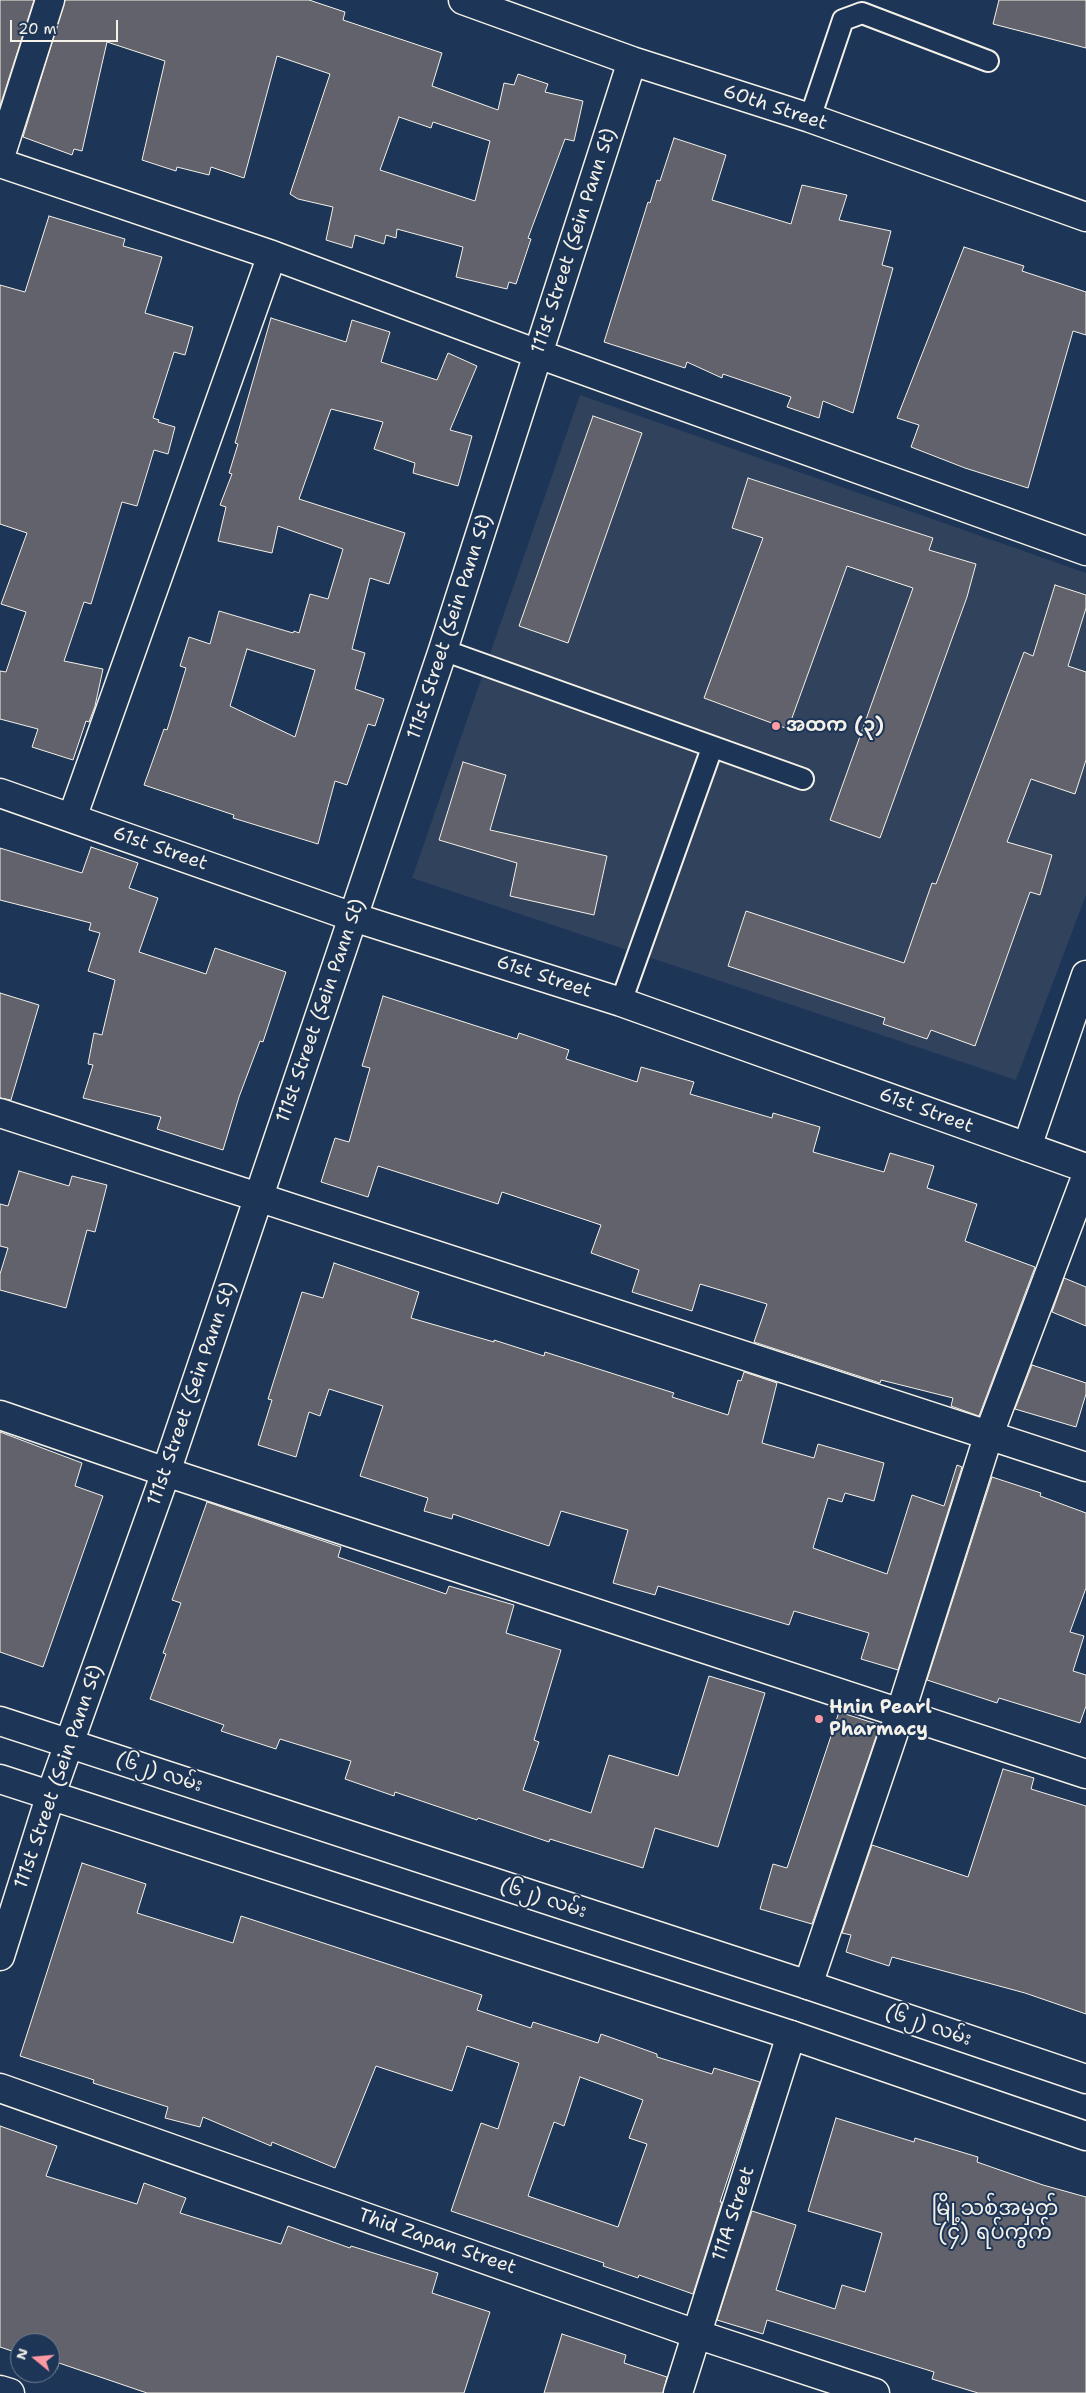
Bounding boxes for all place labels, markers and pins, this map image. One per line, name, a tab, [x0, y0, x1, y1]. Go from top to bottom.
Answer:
place label: အထက (၃)	[786, 715, 884, 737]
marker: အထက (၃)	[770, 720, 782, 732]
place label: Hnin Pearl Pharmacy	[829, 1697, 932, 1741]
marker: Hnin Pearl Pharmacy	[813, 1713, 825, 1725]

